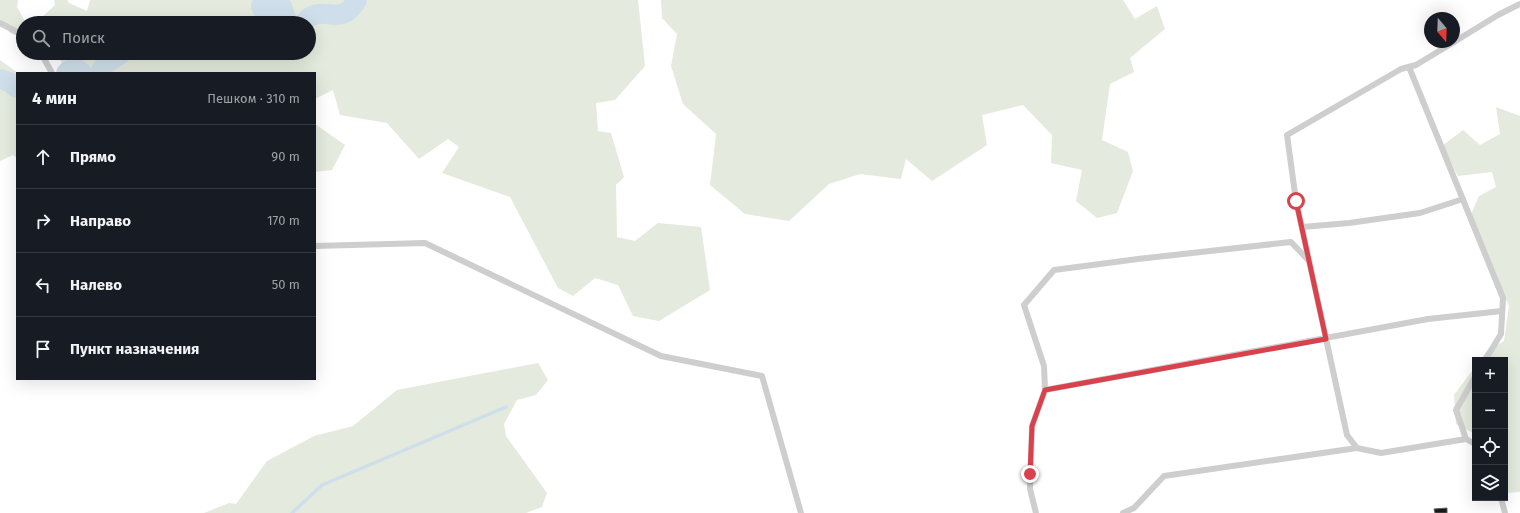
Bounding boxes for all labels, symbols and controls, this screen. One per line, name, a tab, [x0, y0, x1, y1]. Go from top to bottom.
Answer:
north arrow	[1424, 12, 1460, 48]
search box	[16, 16, 316, 60]
icon: search	[30, 27, 52, 49]
text: Поиск	[62, 29, 105, 47]
text: 4 мин	[32, 88, 77, 109]
text: Пешком · 310 m	[207, 91, 300, 106]
icon: ahead	[32, 146, 54, 168]
text: Прямо	[70, 148, 116, 166]
text: 90 m	[271, 149, 300, 164]
route start	[1287, 192, 1305, 210]
icon: right	[32, 210, 54, 232]
text: Направо	[70, 212, 131, 230]
text: 170 m	[267, 213, 300, 228]
icon: left	[32, 274, 54, 296]
text: Налево	[70, 276, 122, 294]
text: 50 m	[272, 277, 300, 292]
icon: arrive	[32, 338, 54, 360]
text: Пункт назначения	[70, 340, 199, 358]
map controls	[1472, 357, 1508, 501]
button: +	[1472, 357, 1508, 393]
button: −	[1472, 393, 1508, 429]
button: locate	[1472, 429, 1508, 465]
route end	[1021, 465, 1039, 483]
button: layers	[1472, 465, 1508, 501]

